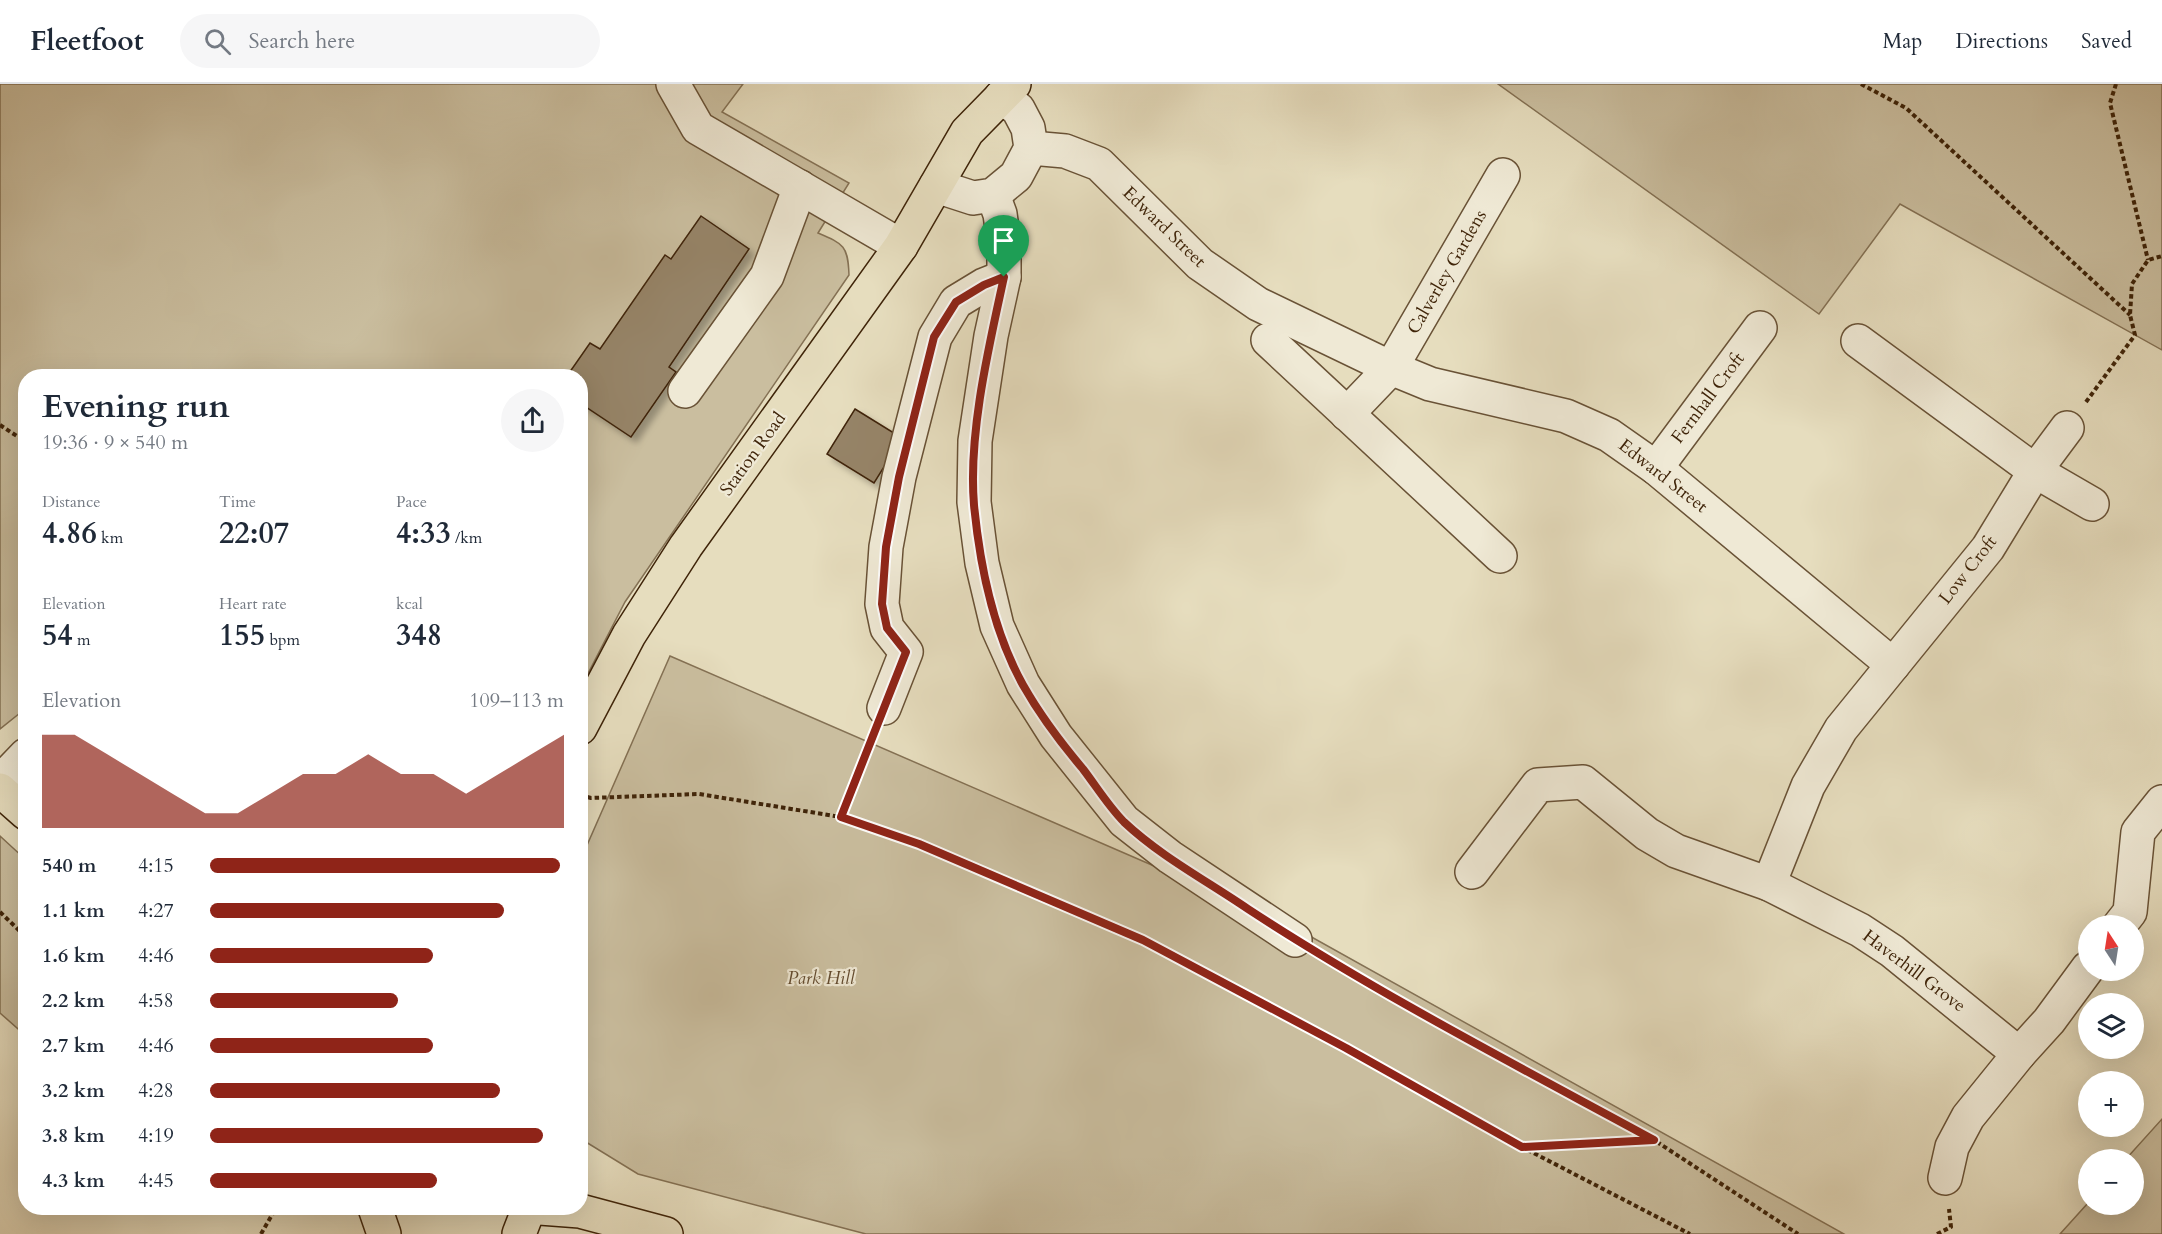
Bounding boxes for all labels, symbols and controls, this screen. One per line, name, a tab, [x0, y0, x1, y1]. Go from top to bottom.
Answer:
search box	[180, 14, 600, 68]
text: Fleetfoot	[30, 22, 144, 60]
icon: search	[201, 25, 234, 58]
text: Search here	[249, 26, 355, 56]
text: Map	[1882, 27, 1922, 56]
text: Directions	[1955, 27, 2048, 56]
text: Saved	[2081, 27, 2132, 56]
street label: Edward Street	[1117, 181, 1211, 273]
street label: Calverley Gardens	[1401, 205, 1493, 339]
pin	[978, 215, 1029, 277]
icon: arrive	[987, 224, 1020, 257]
street label: Fernhall Croft	[1665, 347, 1751, 449]
text: Evening run	[42, 384, 230, 429]
button: share	[501, 389, 564, 452]
street label: Station Road	[714, 407, 792, 501]
text: 19:36 · 9 × 540 m	[42, 429, 188, 456]
street label: Edward Street	[1613, 433, 1713, 519]
text: Distance	[42, 491, 100, 513]
text: Time	[219, 491, 256, 513]
text: Pace	[396, 491, 427, 513]
text: 4.86	[42, 513, 97, 554]
text: 22:07	[219, 513, 289, 554]
text: 4:33	[396, 513, 451, 554]
text: km	[97, 527, 123, 549]
text: /km	[451, 527, 482, 549]
street label: Low Croft	[1933, 530, 2003, 610]
text: Elevation	[42, 593, 106, 615]
text: Heart rate	[219, 593, 287, 615]
text: kcal	[396, 593, 423, 615]
text: 54	[42, 615, 73, 656]
text: 155	[219, 615, 265, 656]
text: 348	[396, 615, 442, 656]
text: m	[73, 629, 91, 651]
text: bpm	[265, 629, 300, 651]
text: Elevation	[42, 687, 121, 714]
text: 109–113 m	[469, 687, 564, 714]
text: 540 m	[42, 852, 97, 879]
text: 4:15	[138, 852, 174, 879]
text: 1.1 km	[42, 897, 105, 924]
text: 4:27	[138, 897, 174, 924]
north arrow	[2078, 915, 2144, 981]
map controls	[2078, 915, 2144, 1215]
street label: Haverhill Grove	[1857, 924, 1971, 1018]
text: 1.6 km	[42, 942, 105, 969]
text: 4:46	[138, 942, 174, 969]
park label: Park Hill	[787, 966, 856, 991]
text: 2.2 km	[42, 987, 105, 1014]
text: 4:58	[138, 987, 174, 1014]
button: layers	[2078, 993, 2144, 1059]
text: 2.7 km	[42, 1032, 105, 1059]
text: 4:46	[138, 1032, 174, 1059]
button: +	[2078, 1071, 2144, 1137]
text: 3.2 km	[42, 1077, 105, 1104]
text: 4:28	[138, 1077, 174, 1104]
text: 3.8 km	[42, 1122, 105, 1149]
text: 4:19	[138, 1122, 174, 1149]
button: −	[2078, 1149, 2144, 1215]
text: 4.3 km	[42, 1167, 105, 1194]
text: 4:45	[138, 1167, 174, 1194]

